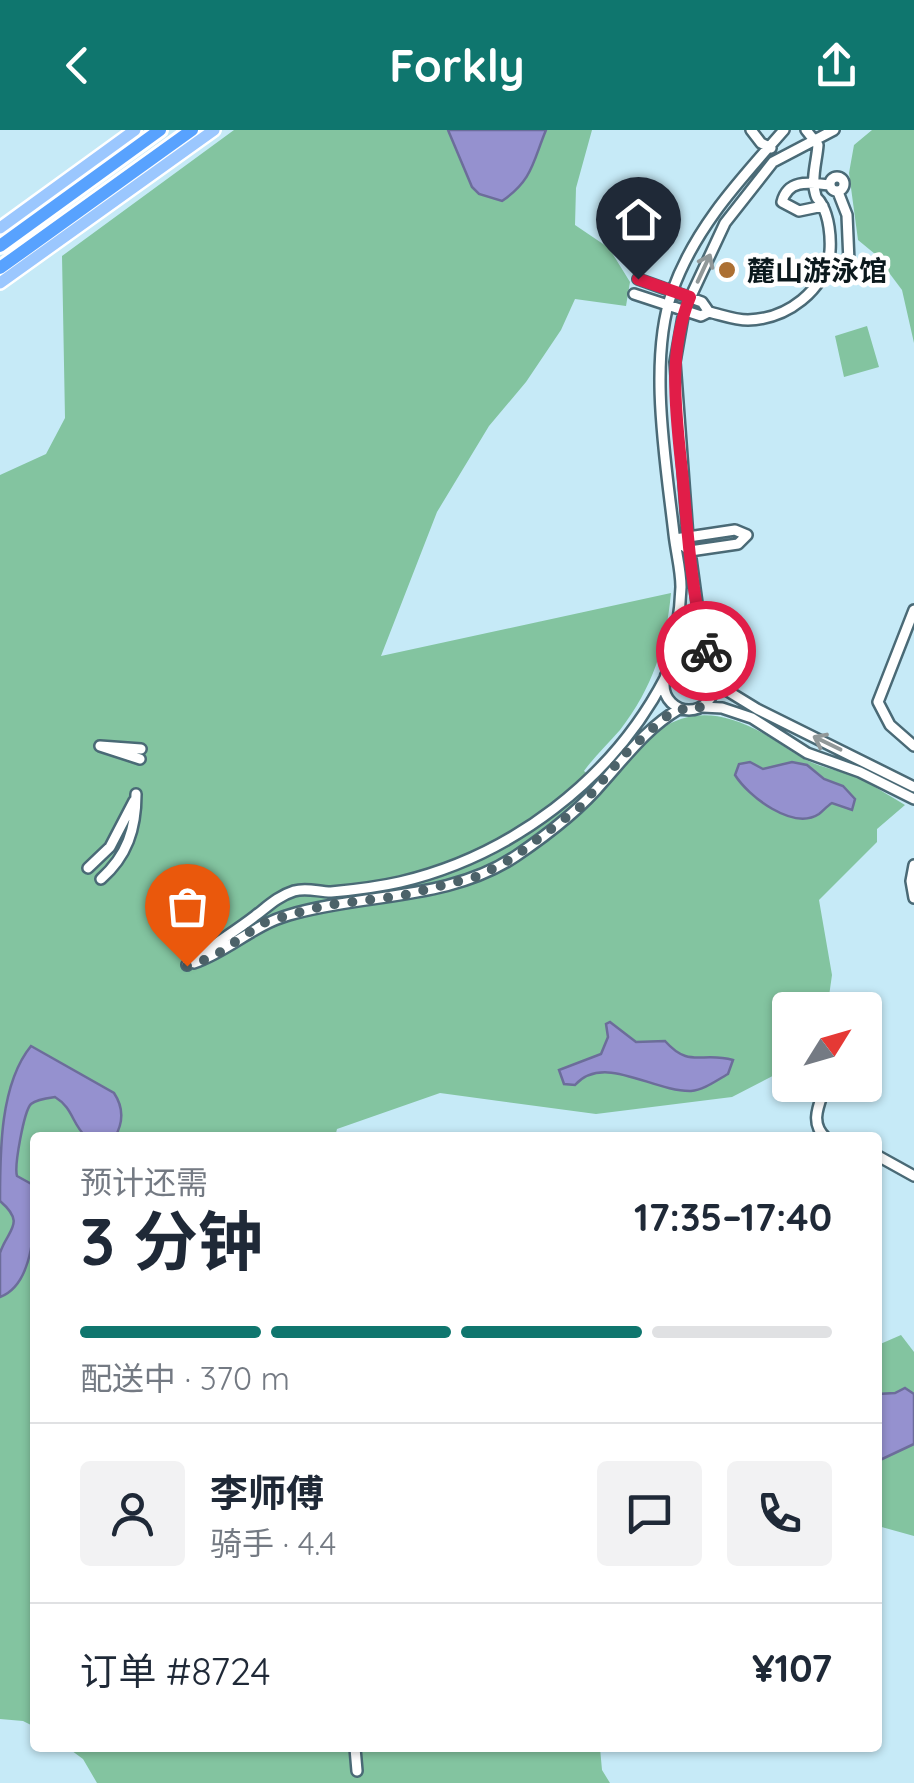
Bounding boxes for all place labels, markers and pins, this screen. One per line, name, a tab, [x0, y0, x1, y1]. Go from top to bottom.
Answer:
pin	[596, 177, 681, 280]
place label: 麓山游泳馆	[747, 253, 887, 288]
marker: 麓山游泳馆	[716, 259, 738, 281]
pin	[145, 864, 230, 967]

